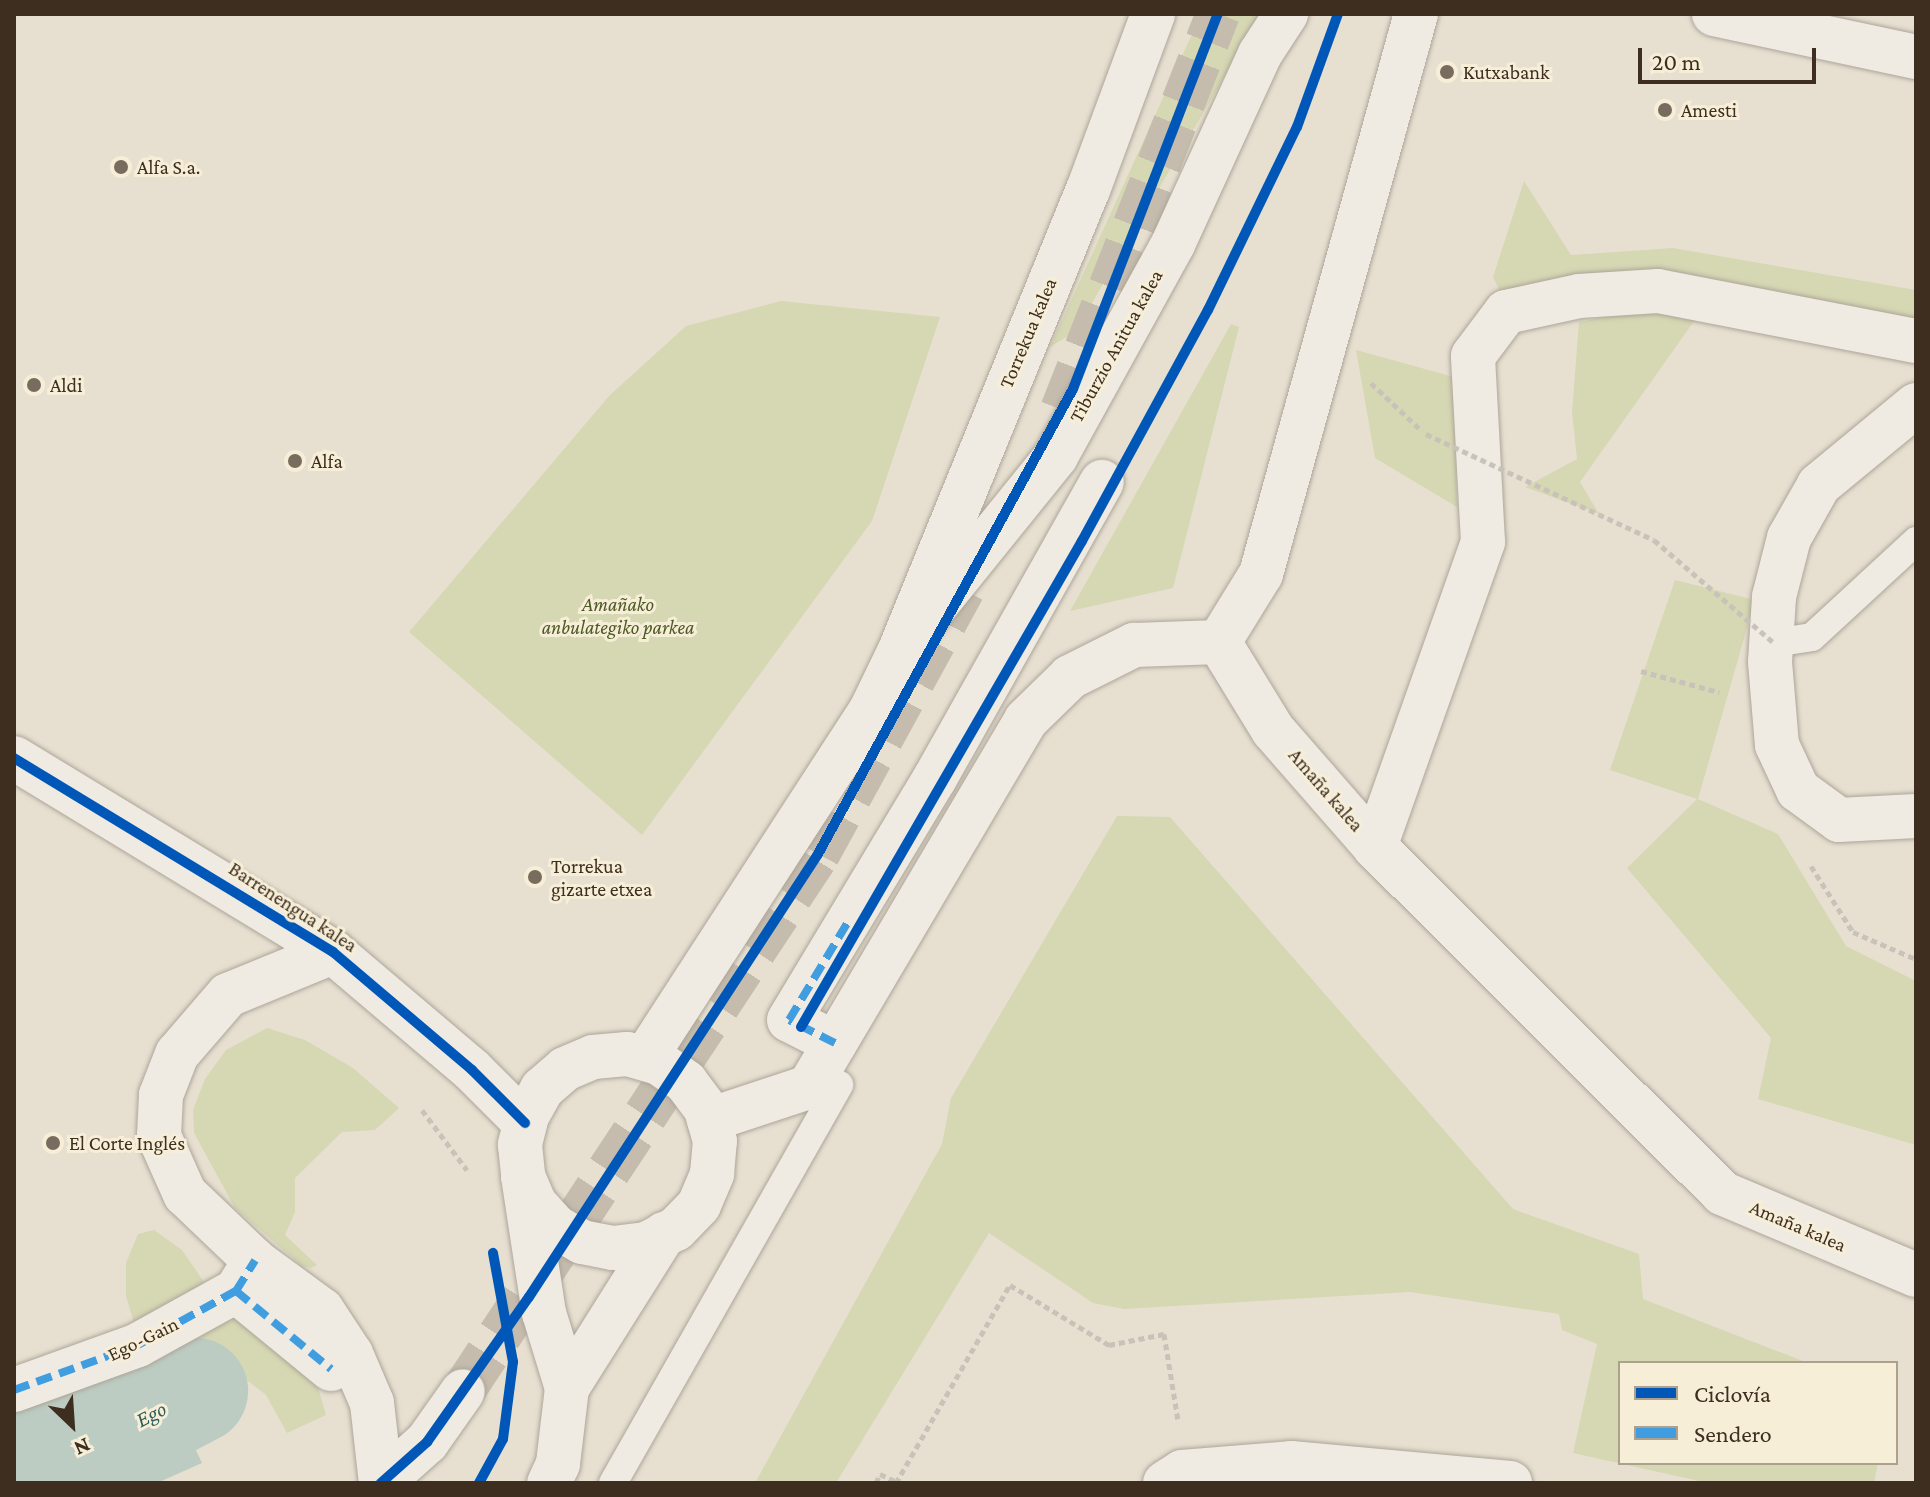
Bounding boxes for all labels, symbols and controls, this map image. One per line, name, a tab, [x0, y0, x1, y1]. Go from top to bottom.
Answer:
scale bar	[1642, 32, 1820, 82]
text: 20 m	[1652, 48, 1701, 75]
place label: Kutxabank	[1463, 60, 1550, 84]
marker: Kutxabank	[1438, 63, 1456, 81]
place label: Amesti	[1681, 98, 1737, 122]
marker: Amesti	[1656, 101, 1674, 119]
place label: Alfa S.a.	[137, 155, 200, 179]
marker: Alfa S.a.	[112, 158, 130, 176]
street label: Tiburzio Anitua kalea	[1064, 265, 1168, 427]
street label: Torrekua kalea	[994, 274, 1062, 392]
place label: Aldi	[50, 373, 82, 397]
marker: Aldi	[25, 376, 43, 394]
place label: Alfa	[311, 449, 343, 473]
marker: Alfa	[286, 452, 304, 470]
park label: Amañako anbulategiko parkea	[542, 593, 694, 640]
street label: Amaña kalea	[1283, 743, 1369, 837]
place label: Torrekua gizarte etxea	[551, 854, 652, 901]
street label: Barrenengua kalea	[224, 857, 362, 957]
marker: Torrekua gizarte etxea	[526, 868, 544, 886]
place label: El Corte Inglés	[69, 1131, 185, 1155]
marker: El Corte Inglés	[44, 1134, 62, 1152]
street label: Amaña kalea	[1746, 1195, 1850, 1257]
street label: Ego-Gain	[104, 1312, 182, 1366]
legend	[1618, 1361, 1898, 1465]
text: Ciclovía	[1694, 1380, 1771, 1407]
north arrow	[32, 1385, 112, 1465]
water label: Ego	[131, 1395, 171, 1433]
text: Sendero	[1694, 1420, 1772, 1447]
text: N	[70, 1433, 94, 1462]

